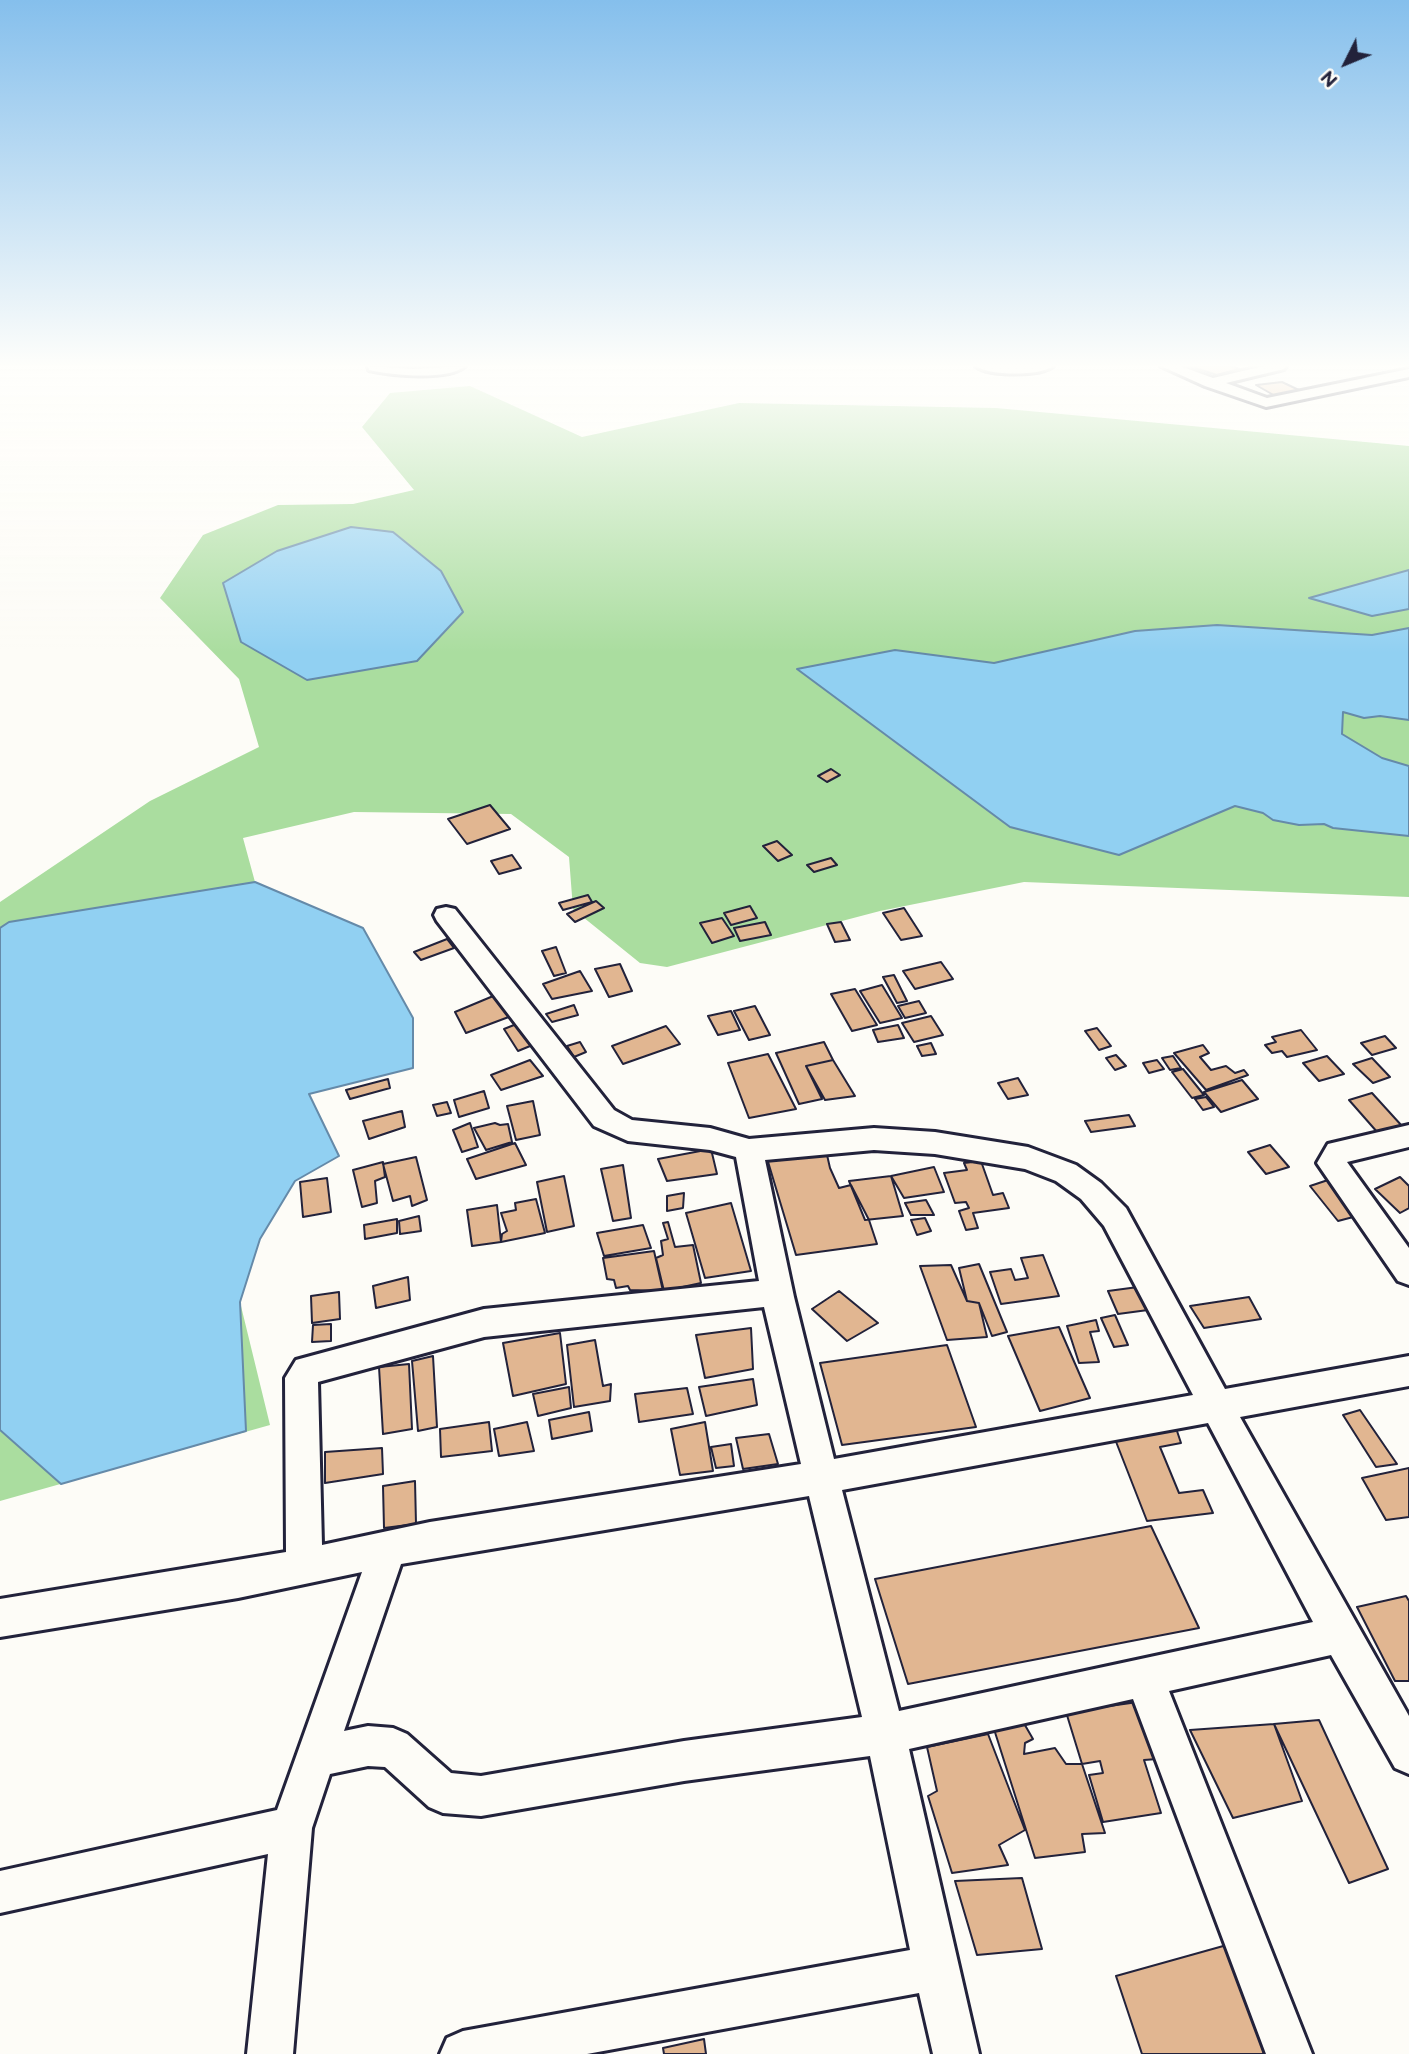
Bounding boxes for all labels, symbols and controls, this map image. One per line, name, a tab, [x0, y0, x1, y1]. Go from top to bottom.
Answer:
north arrow	[1311, 28, 1381, 98]
text: N	[1317, 65, 1344, 91]

